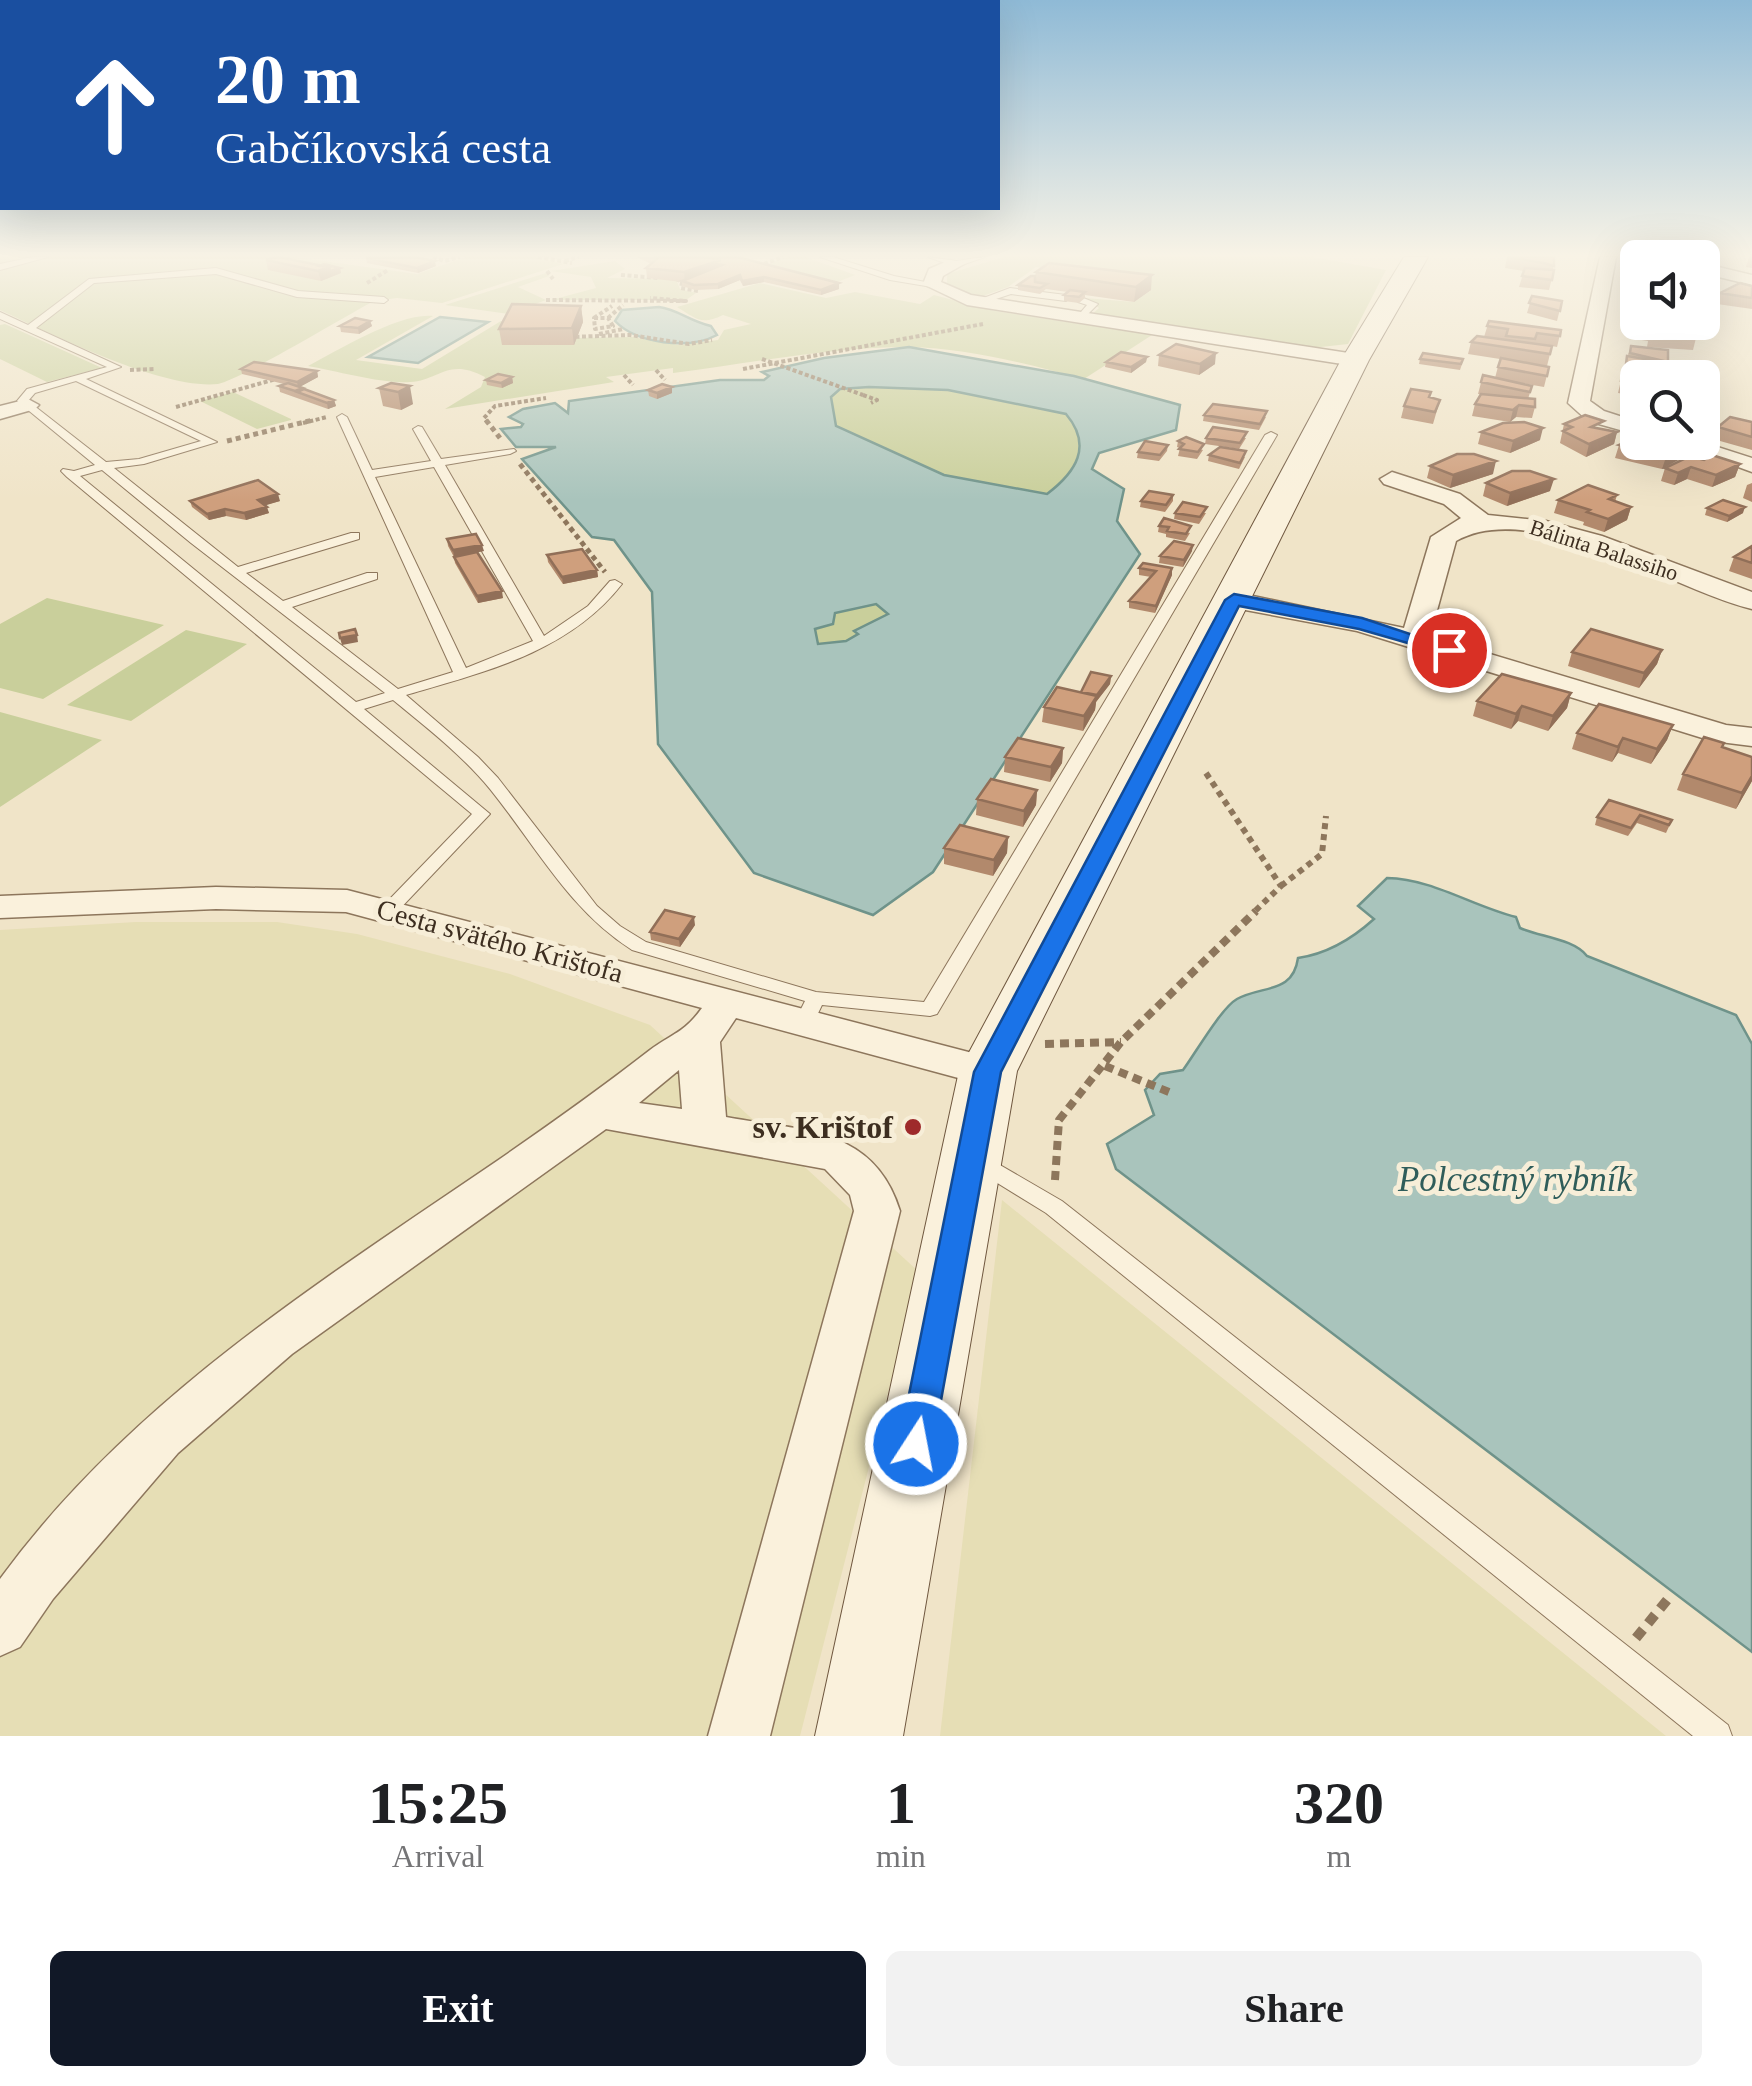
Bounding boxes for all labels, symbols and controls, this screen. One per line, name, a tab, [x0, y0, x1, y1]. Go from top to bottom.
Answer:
icon: ahead	[50, 40, 180, 170]
text: 20 m	[215, 41, 361, 118]
text: Gabčíkovská cesta	[215, 123, 551, 173]
map controls	[1620, 240, 1720, 460]
button: sound	[1620, 240, 1720, 340]
button: search	[1620, 360, 1720, 460]
street label: Bálinta Balassiho	[1527, 514, 1681, 586]
pin	[1407, 608, 1492, 693]
icon: arrive	[1422, 623, 1477, 678]
street label: Cesta svätého Krištofa	[374, 893, 627, 989]
place label: sv. Krištof	[753, 1109, 893, 1145]
marker: sv. Krištof	[902, 1116, 924, 1138]
water label: Polcestný rybník	[1397, 1160, 1634, 1199]
position arrow	[864, 1392, 968, 1496]
text: 15:25	[368, 1770, 508, 1836]
text: 1	[886, 1770, 916, 1836]
text: 320	[1294, 1770, 1384, 1836]
text: Arrival	[392, 1838, 484, 1874]
text: min	[876, 1838, 926, 1874]
text: m	[1326, 1838, 1351, 1874]
button: Exit	[50, 1951, 866, 2066]
button: Share	[886, 1951, 1702, 2066]

